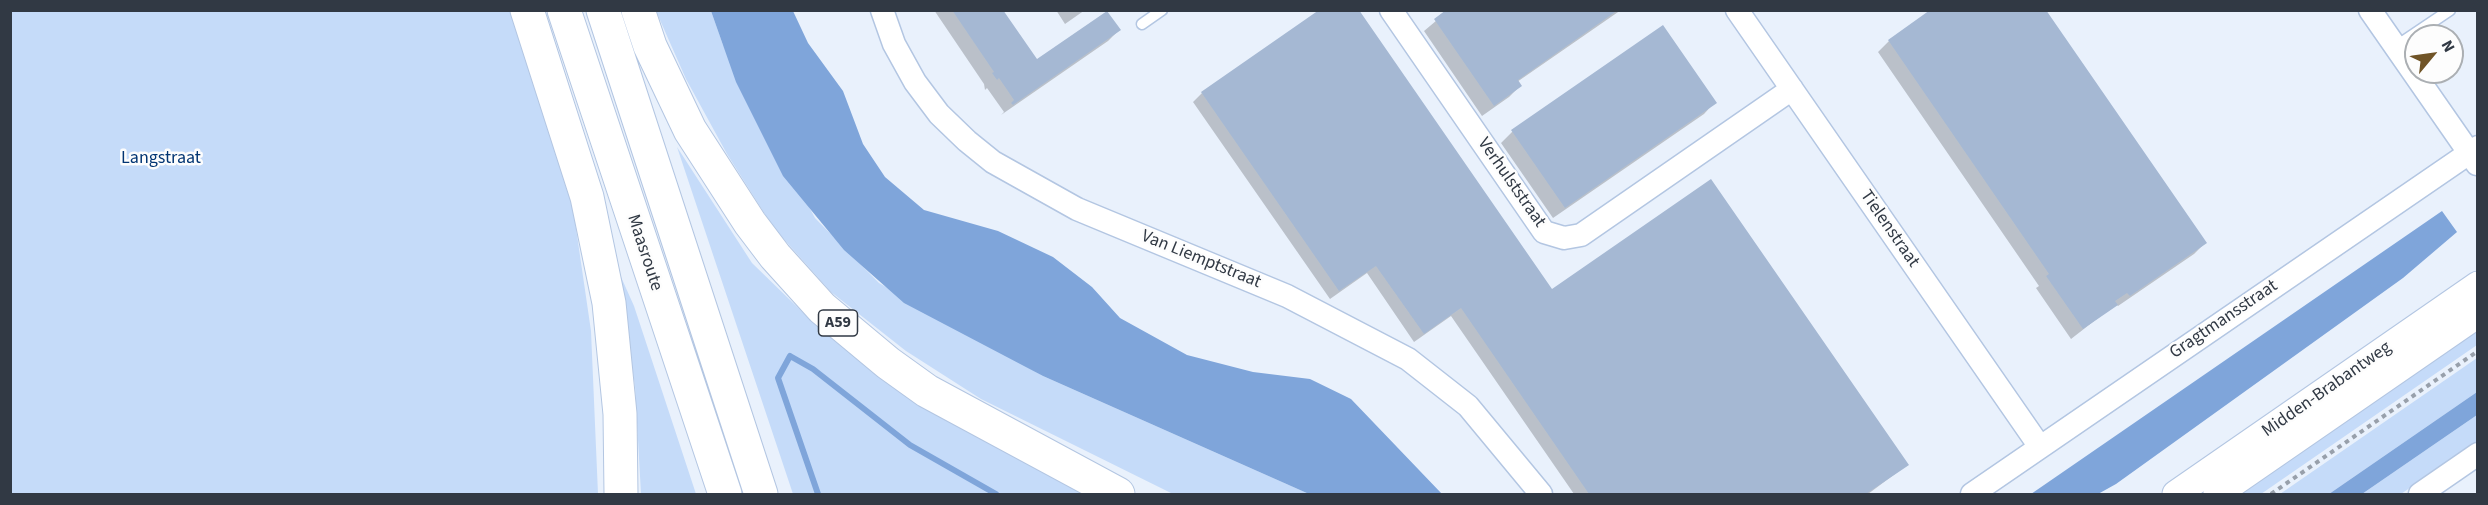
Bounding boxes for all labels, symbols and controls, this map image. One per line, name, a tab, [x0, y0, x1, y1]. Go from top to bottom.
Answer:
north arrow	[2404, 24, 2464, 84]
text: N	[2436, 36, 2460, 56]
street label: Verhulststraat	[1472, 134, 1550, 232]
park label: Langstraat	[121, 148, 201, 170]
street label: Tielenstraat	[1855, 186, 1923, 272]
street label: Maasroute	[621, 212, 667, 294]
street label: Van Liemptstraat	[1138, 226, 1264, 294]
street label: Gragtmansstraat	[2166, 276, 2282, 364]
road number: A59	[818, 310, 858, 336]
street label: Midden-Brabantweg	[2258, 337, 2396, 443]

